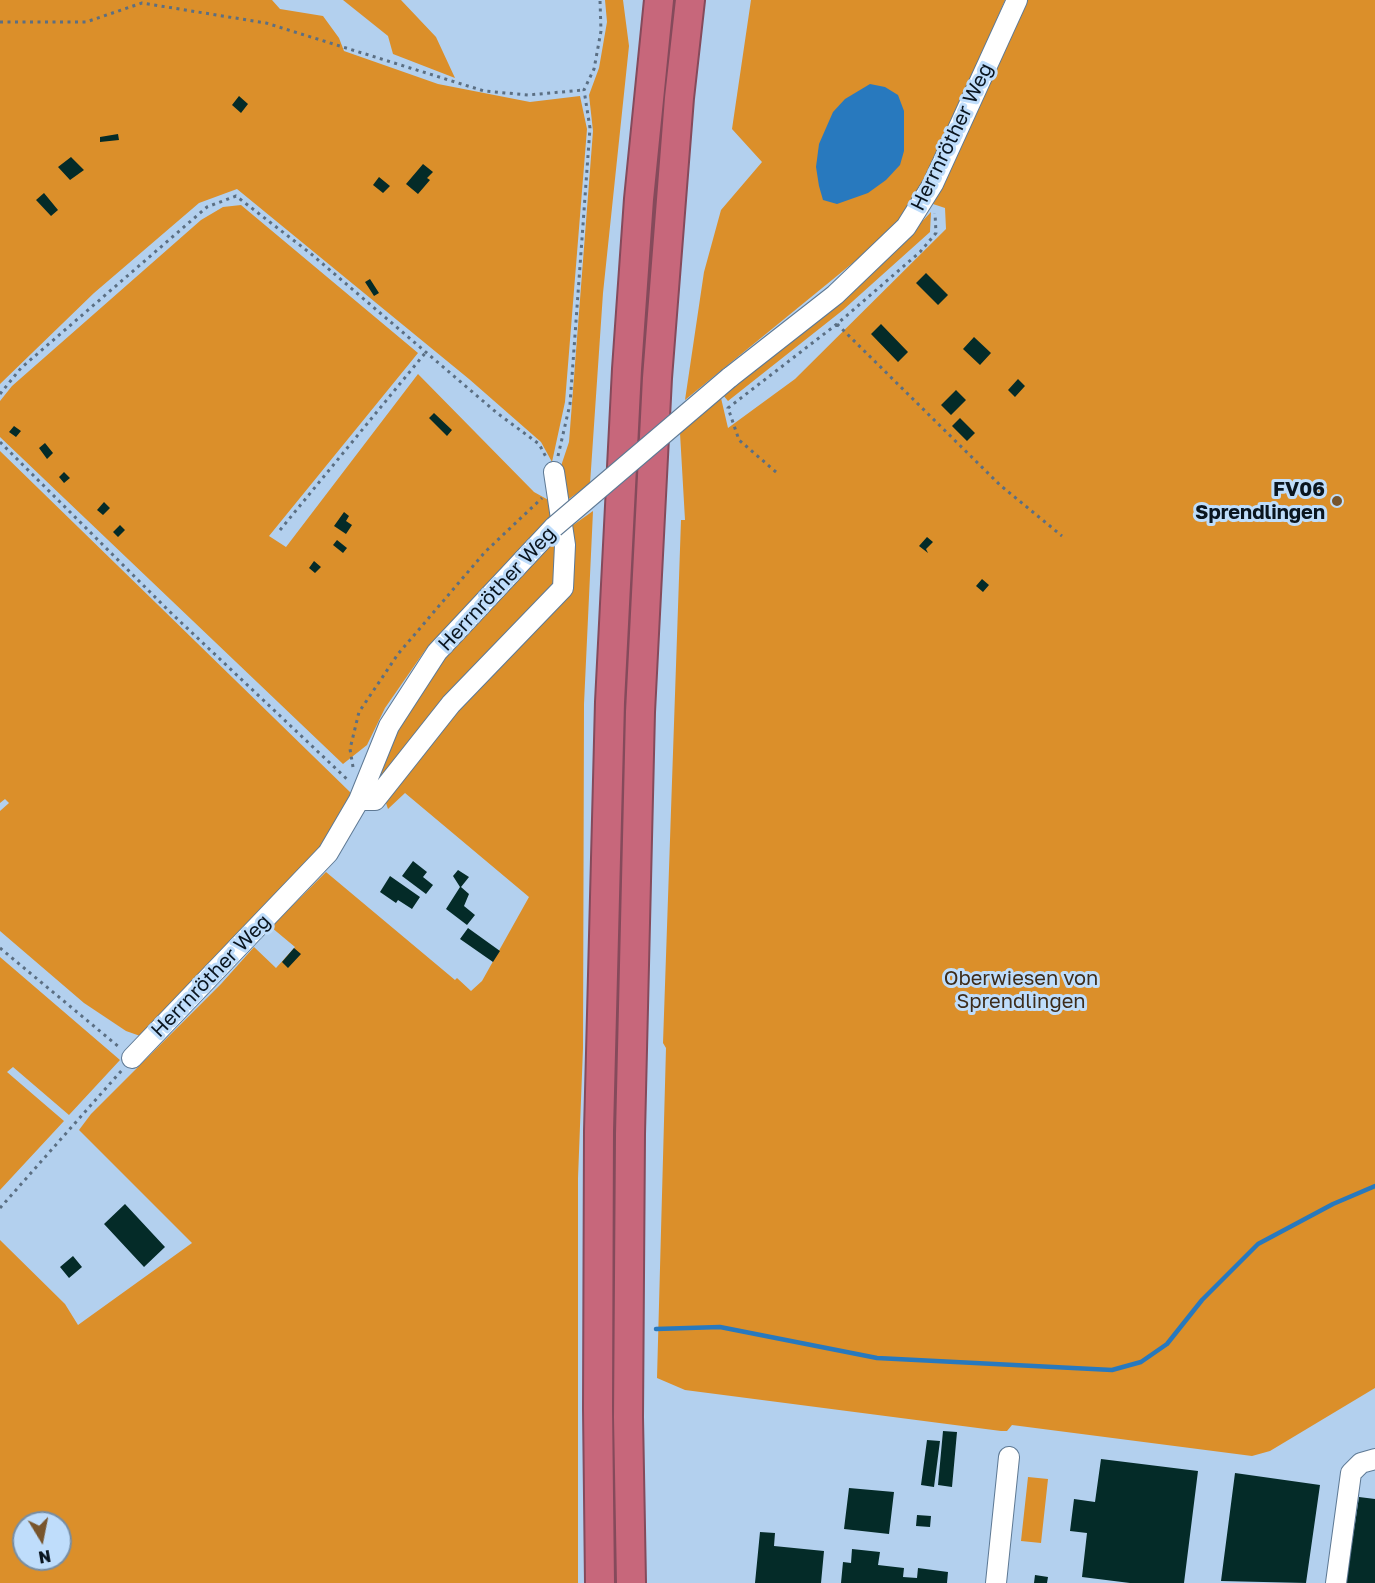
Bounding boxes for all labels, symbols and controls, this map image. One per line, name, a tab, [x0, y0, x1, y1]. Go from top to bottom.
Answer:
street label: Herrnröther Weg	[906, 59, 998, 215]
place label: FV06 Sprendlingen	[1195, 478, 1325, 525]
marker: FV06 Sprendlingen	[1330, 494, 1344, 508]
street label: Herrnröther Weg	[433, 522, 561, 656]
street label: Herrnröther Weg	[146, 910, 276, 1042]
park label: Oberwiesen von Sprendlingen	[944, 967, 1098, 1014]
north arrow	[12, 1511, 72, 1571]
text: N	[37, 1546, 53, 1568]

